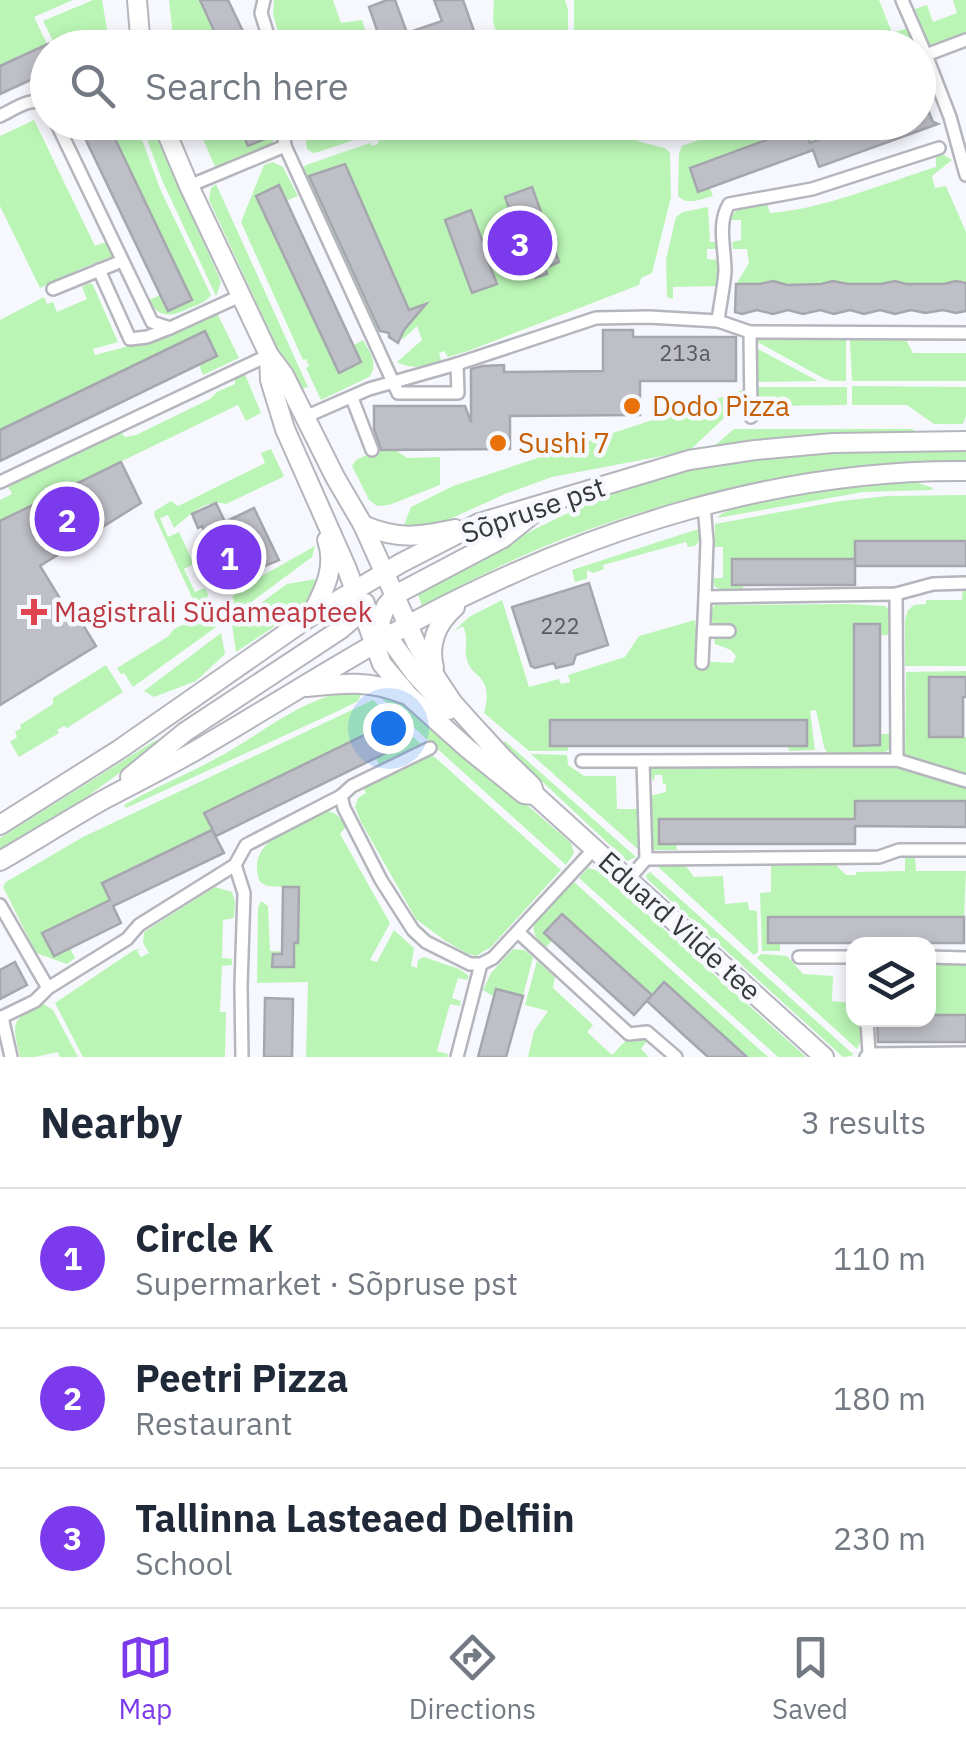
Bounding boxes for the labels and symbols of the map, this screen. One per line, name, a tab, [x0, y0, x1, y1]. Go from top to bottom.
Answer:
pin: 3	[488, 206, 552, 280]
house number: 213a	[659, 338, 711, 367]
place label: Dodo Pizza	[652, 387, 790, 424]
marker: Dodo Pizza	[621, 395, 643, 417]
place label: Sushi 7	[518, 424, 610, 461]
marker: Sushi 7	[487, 432, 509, 454]
street label: Sõpruse pst	[456, 468, 610, 551]
pin: 2	[34, 482, 100, 556]
pin: 1	[196, 520, 262, 594]
place label: Magistrali Südameapteek	[54, 593, 373, 630]
marker: Magistrali Südameapteek	[23, 601, 45, 623]
house number: 222	[540, 611, 580, 640]
your location	[363, 703, 414, 754]
street label: Eduard Vilde tee	[591, 843, 769, 1008]

